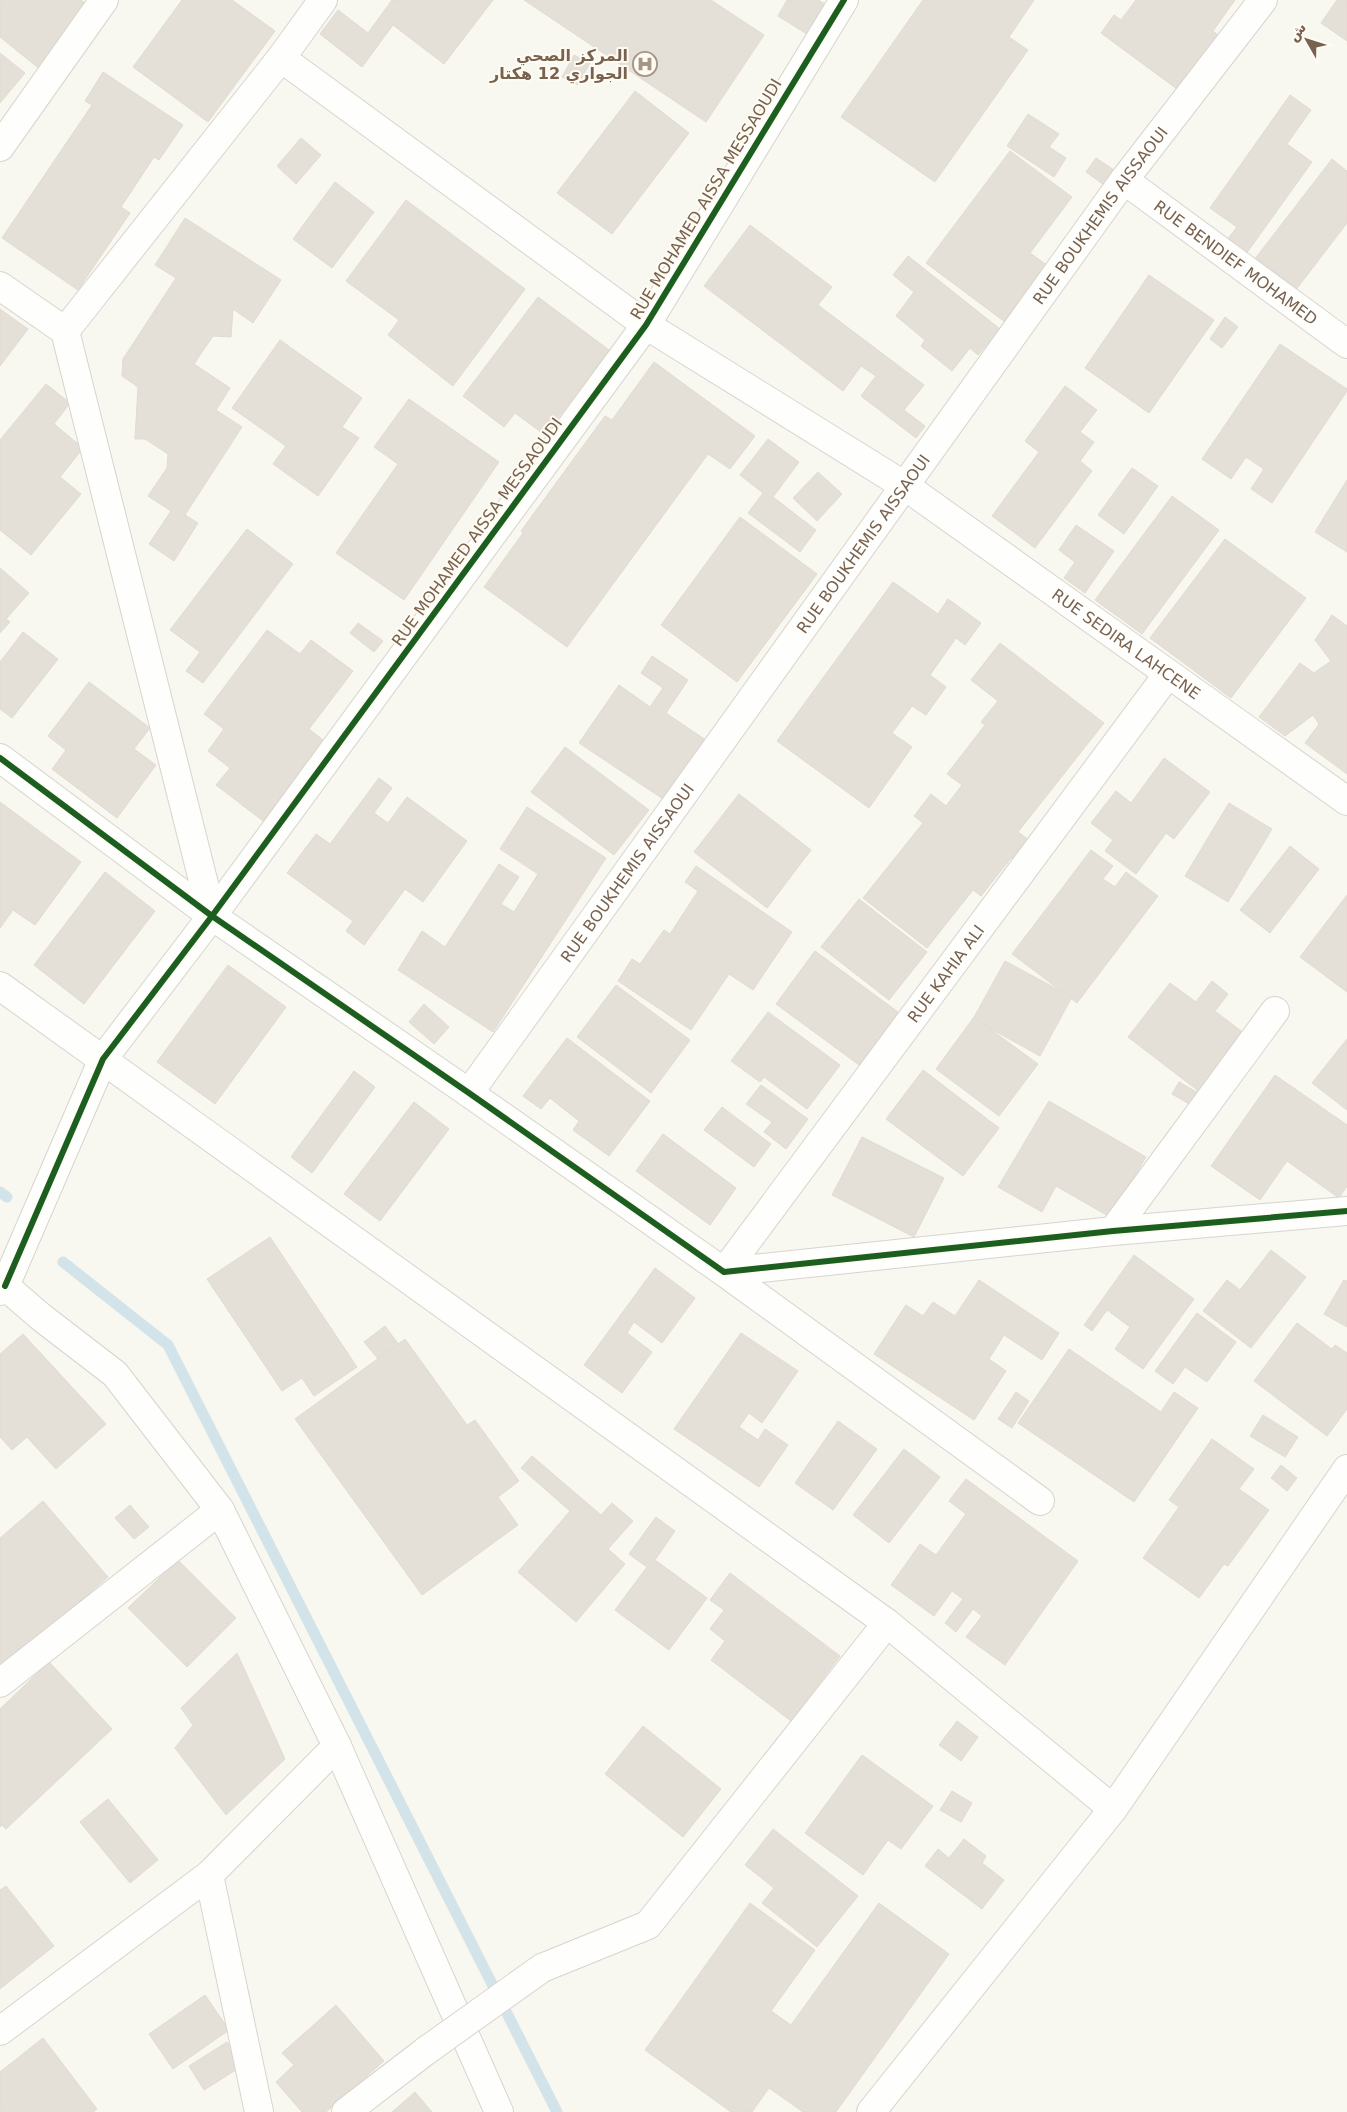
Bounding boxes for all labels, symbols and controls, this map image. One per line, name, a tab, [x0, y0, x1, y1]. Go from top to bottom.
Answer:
north arrow	[1282, 15, 1332, 65]
text: ش	[1285, 19, 1309, 44]
place label: المركز الصحي الجواري 12 هكتار	[489, 46, 628, 84]
hospital icon: المركز الصحي الجواري 12 هكتار	[632, 51, 658, 77]
street label: RUE MOHAMED AISSA MESSAOUDI	[626, 75, 786, 323]
street label: RUE BOUKHEMIS AISSAOUI	[1029, 123, 1171, 308]
street label: RUE BENDIEF MOHAMED	[1151, 196, 1321, 329]
street label: RUE MOHAMED AISSA MESSAOUDI	[388, 414, 566, 650]
street label: RUE BOUKHEMIS AISSAOUI	[793, 451, 934, 637]
street label: RUE SEDIRA LAHCENE	[1049, 585, 1204, 703]
street label: RUE BOUKHEMIS AISSAOUI	[556, 780, 697, 966]
street label: RUE KAHIA ALI	[903, 921, 988, 1026]

